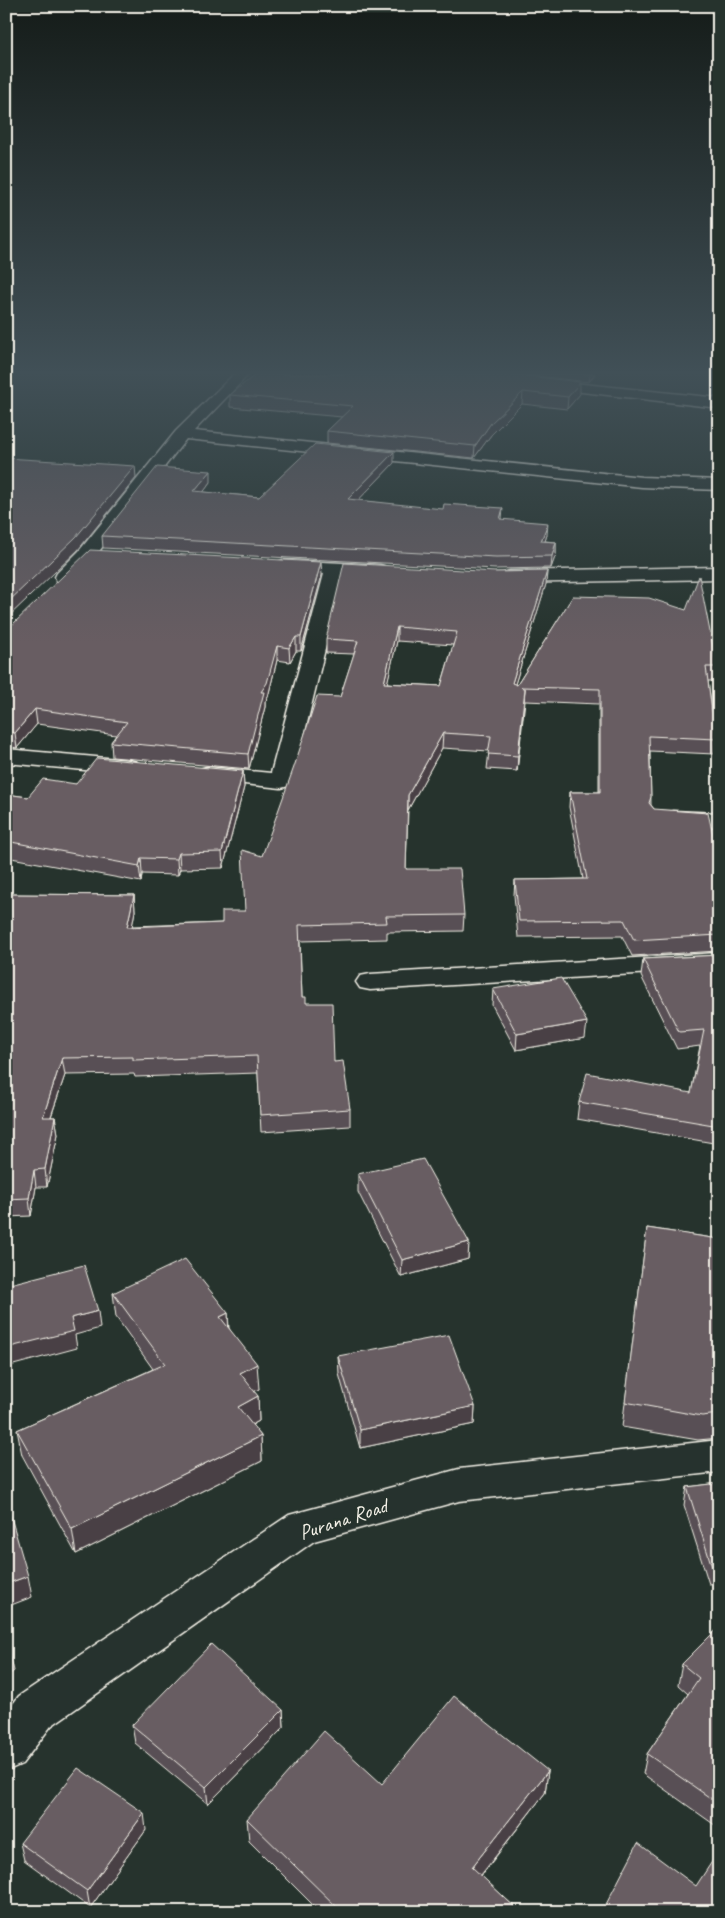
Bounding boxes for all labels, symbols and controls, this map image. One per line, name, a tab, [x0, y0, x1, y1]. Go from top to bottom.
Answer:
street label: Purana Road	[296, 1492, 393, 1545]

